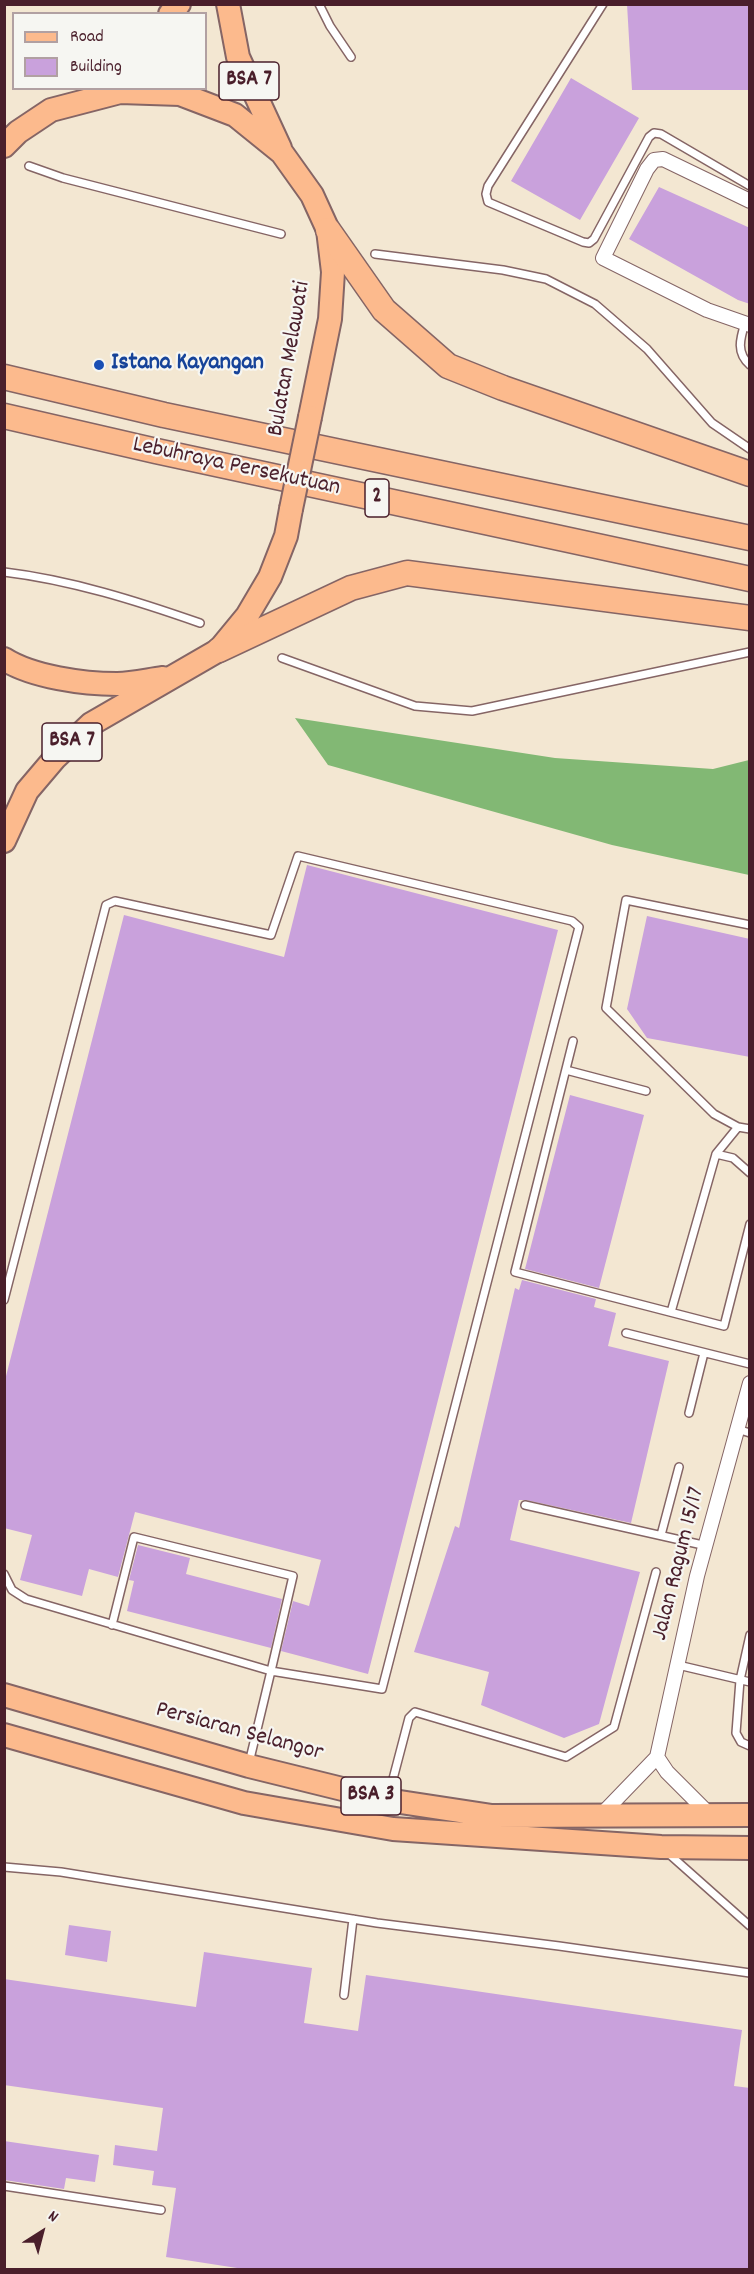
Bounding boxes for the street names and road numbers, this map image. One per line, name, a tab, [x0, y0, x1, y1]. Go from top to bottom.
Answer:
road number: BSA 7	[219, 62, 279, 100]
street label: Bulatan Melawati	[263, 279, 319, 439]
street label: Lebuhraya Persekutuan	[130, 432, 342, 504]
road number: 2	[365, 479, 389, 517]
road number: BSA 7	[42, 723, 102, 761]
street label: Jalan Ragum 15/17	[647, 1484, 713, 1644]
street label: Persiaran Selangor	[152, 1697, 326, 1769]
road number: BSA 3	[341, 1777, 401, 1815]

